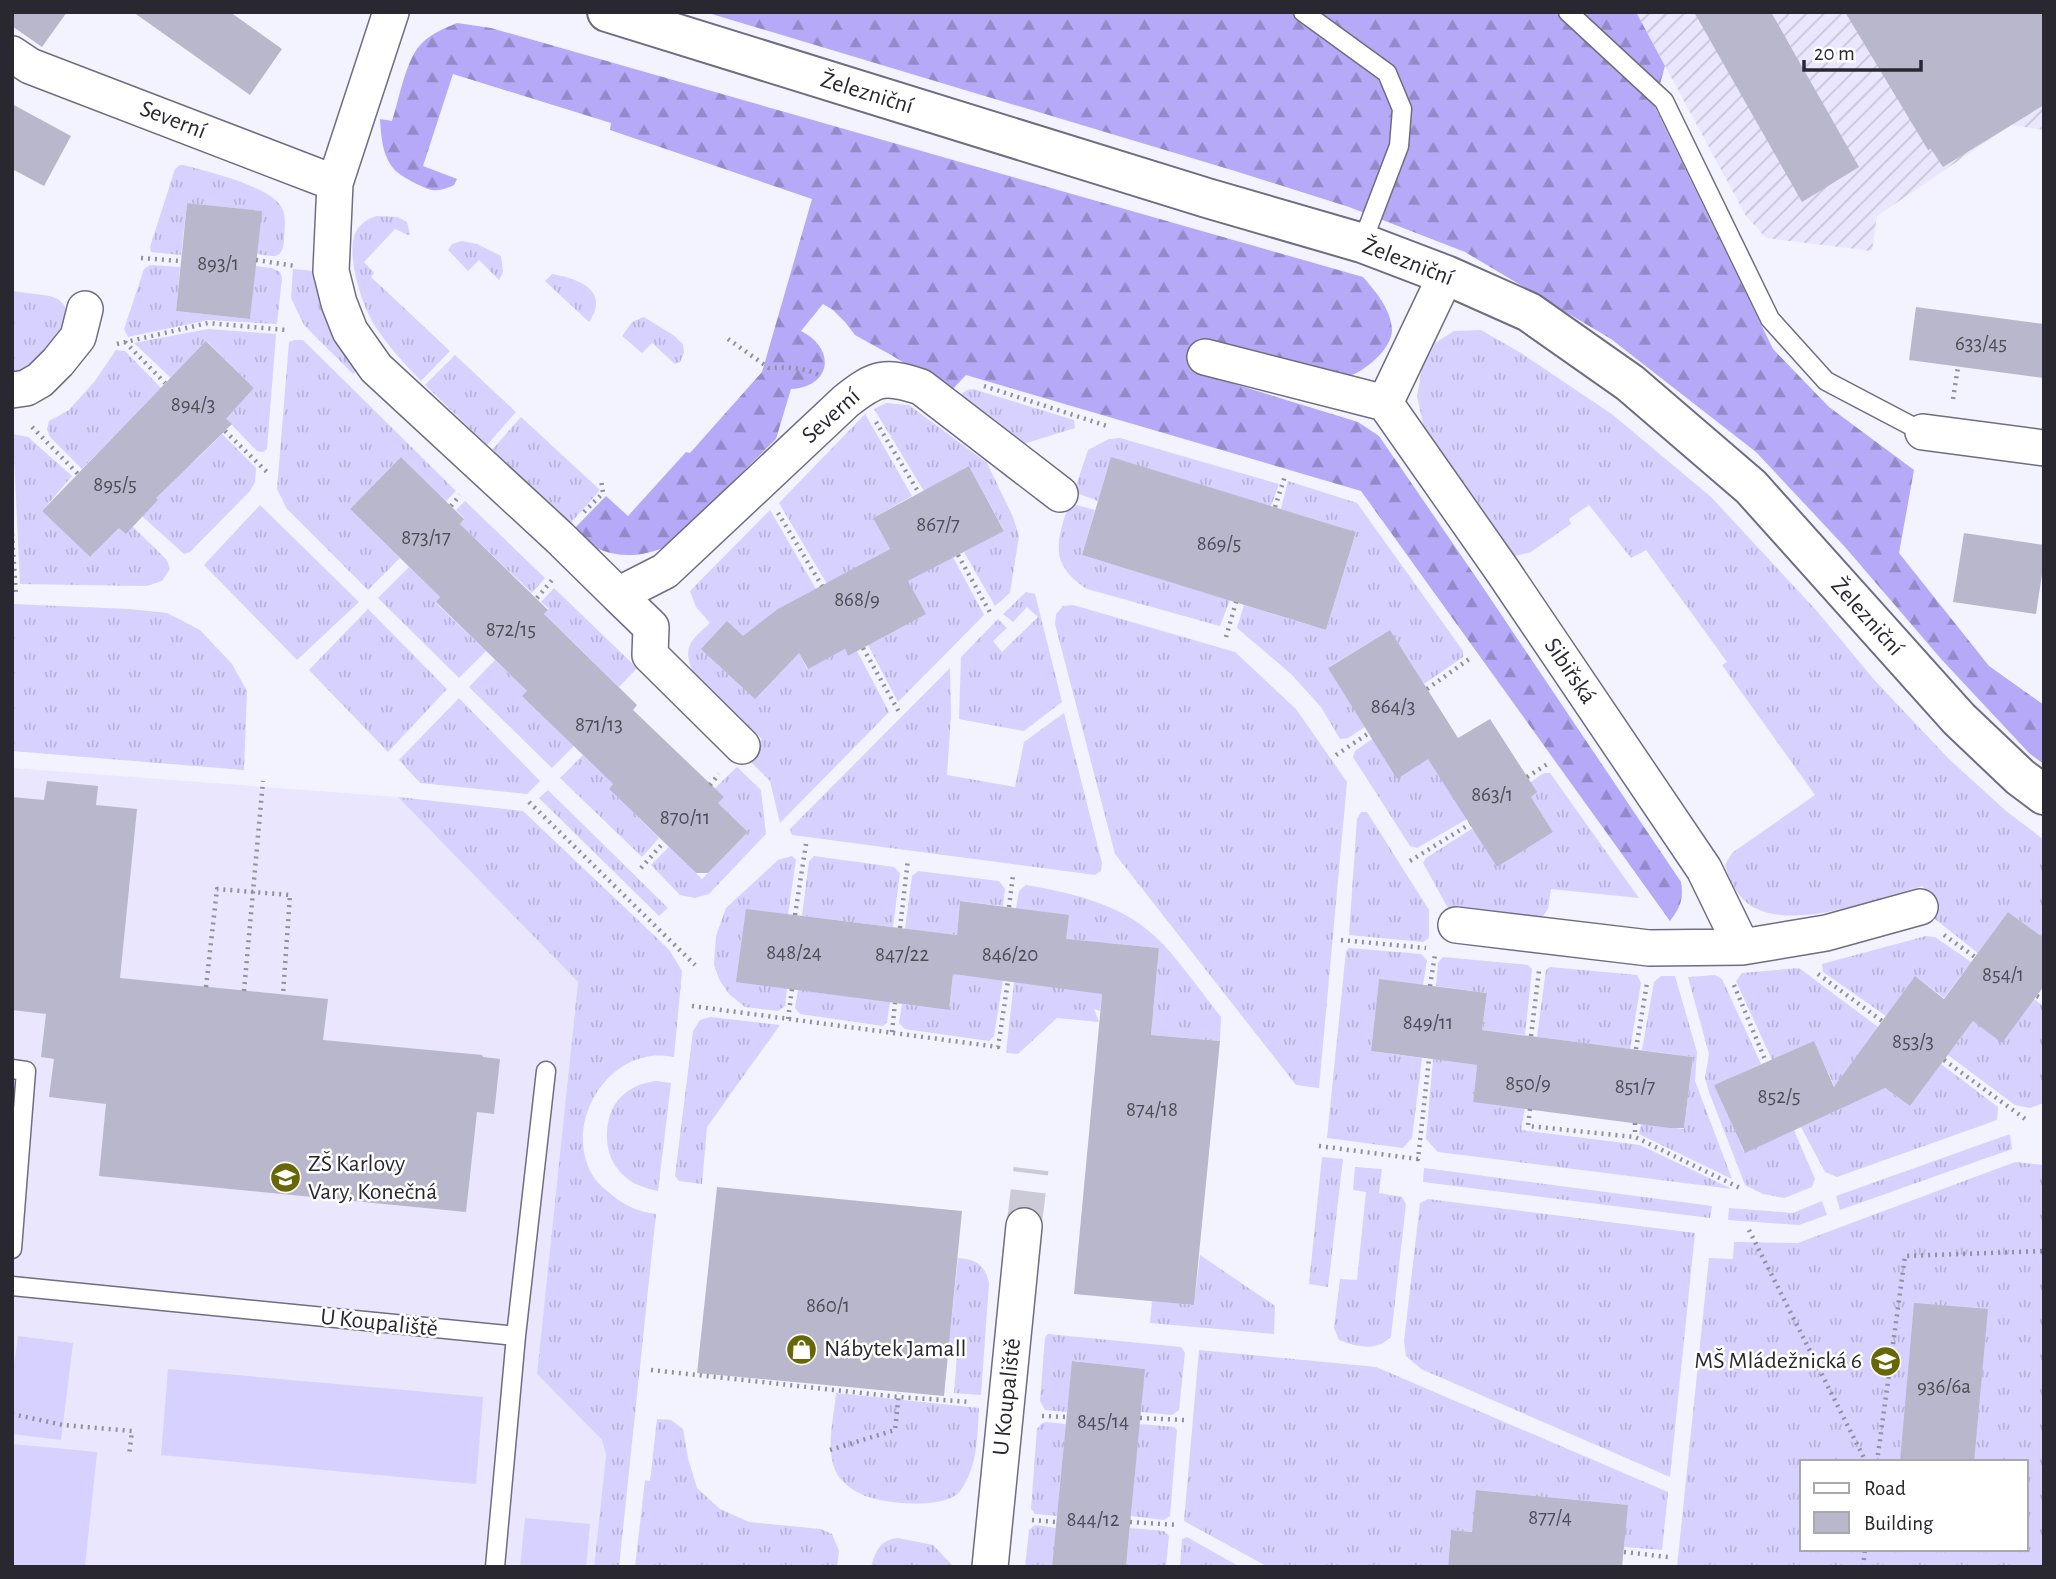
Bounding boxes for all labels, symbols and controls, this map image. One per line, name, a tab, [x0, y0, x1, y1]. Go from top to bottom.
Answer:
scale bar	[1804, 28, 1921, 72]
text: 20 m	[1814, 43, 1855, 64]
street label: Železniční	[818, 67, 917, 118]
street label: Severní	[137, 96, 210, 144]
street label: Železniční	[1359, 233, 1457, 290]
house number: 893/1	[197, 253, 239, 274]
house number: 633/45	[1955, 333, 2007, 354]
street label: Severní	[797, 384, 865, 448]
house number: 894/3	[171, 394, 215, 415]
house number: 895/5	[93, 474, 137, 495]
house number: 867/7	[916, 514, 960, 535]
house number: 873/17	[401, 527, 451, 548]
house number: 869/5	[1197, 533, 1241, 554]
street label: Železniční	[1826, 573, 1909, 661]
house number: 868/9	[834, 589, 880, 610]
house number: 872/15	[486, 619, 536, 640]
street label: Sibiřská	[1540, 634, 1600, 708]
house number: 864/3	[1371, 696, 1415, 717]
house number: 871/13	[575, 714, 623, 735]
house number: 863/1	[1471, 784, 1513, 805]
house number: 870/11	[660, 807, 710, 828]
house number: 848/24	[766, 942, 822, 963]
house number: 847/22	[875, 944, 929, 965]
house number: 846/20	[982, 944, 1038, 965]
house number: 854/1	[1982, 964, 2024, 985]
house number: 849/11	[1403, 1012, 1453, 1033]
house number: 853/3	[1892, 1031, 1934, 1052]
house number: 850/9	[1505, 1073, 1551, 1094]
house number: 851/7	[1615, 1076, 1656, 1097]
house number: 852/5	[1757, 1086, 1801, 1107]
house number: 874/18	[1126, 1099, 1178, 1120]
place label: ZŠ Karlovy Vary, Konečná	[308, 1151, 437, 1204]
school or university icon: ZŠ Karlovy Vary, Konečná	[268, 1161, 302, 1195]
house number: 860/1	[806, 1295, 850, 1316]
street label: U Koupaliště	[319, 1305, 439, 1341]
shop icon: Nábytek Jamall	[784, 1332, 818, 1366]
place label: Nábytek Jamall	[824, 1337, 967, 1361]
street label: U Koupaliště	[989, 1337, 1025, 1457]
school or university icon: MŠ Mládežnická 6	[1868, 1344, 1902, 1378]
place label: MŠ Mládežnická 6	[1694, 1348, 1862, 1373]
house number: 936/6a	[1917, 1376, 1971, 1397]
house number: 845/14	[1077, 1411, 1129, 1432]
legend	[1800, 1460, 2028, 1551]
text: Road	[1864, 1478, 1906, 1499]
house number: 877/4	[1528, 1507, 1572, 1528]
house number: 844/12	[1067, 1509, 1119, 1530]
text: Building	[1864, 1513, 1934, 1534]

